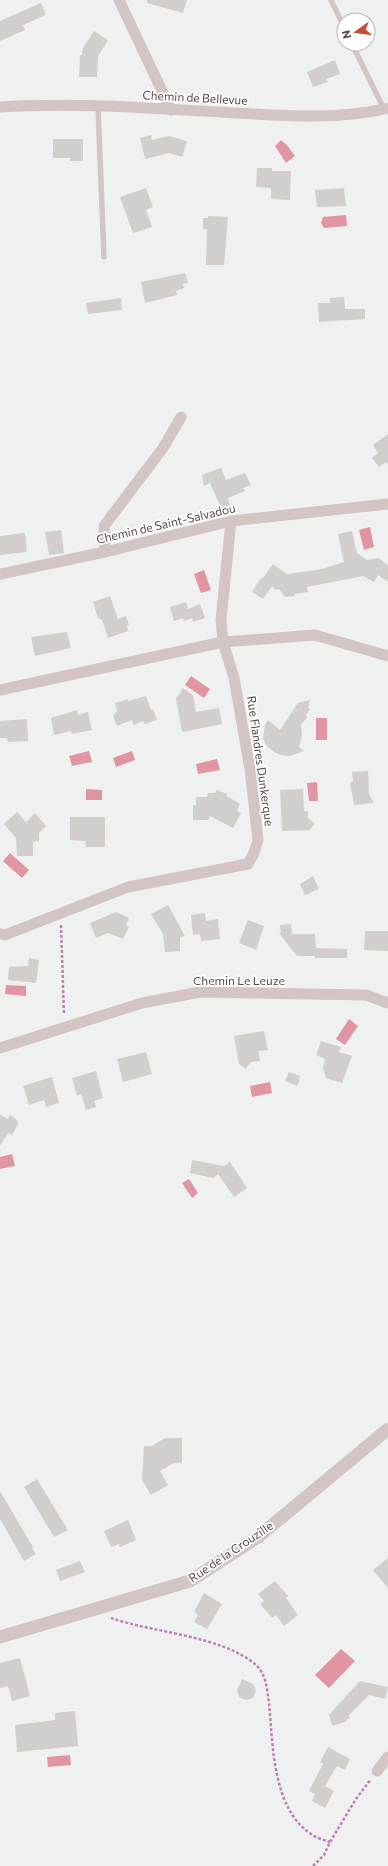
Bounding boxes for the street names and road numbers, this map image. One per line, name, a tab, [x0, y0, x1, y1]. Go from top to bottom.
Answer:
street label: Chemin de Bellevue	[142, 87, 248, 107]
street label: Chemin de Saint-Salvadou	[95, 500, 237, 546]
street label: Rue Flandres Dunkerque	[245, 695, 277, 827]
street label: Chemin Le Leuze	[193, 973, 285, 987]
street label: Rue de la Crouzille	[186, 1518, 275, 1585]

